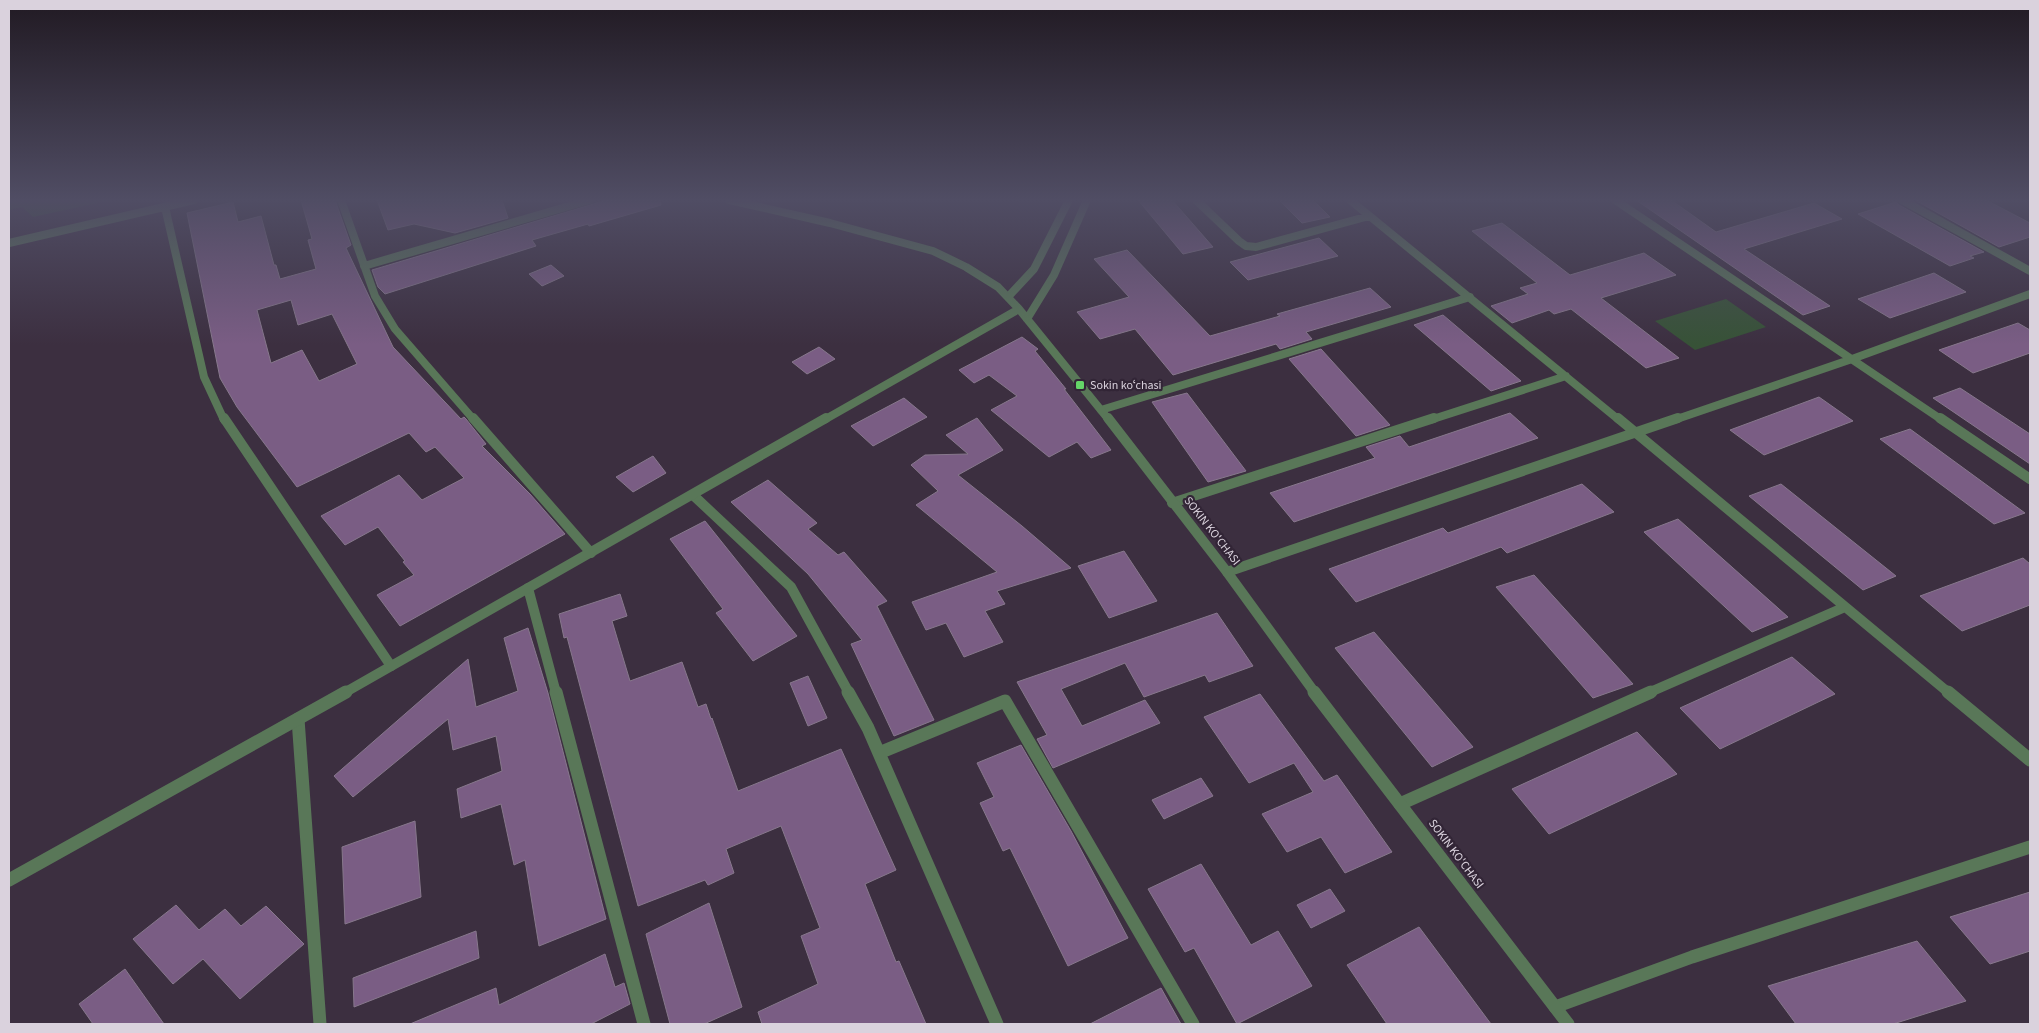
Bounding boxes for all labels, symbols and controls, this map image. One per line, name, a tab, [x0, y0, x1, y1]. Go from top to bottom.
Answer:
place label: Sokin koʻchasi	[1090, 377, 1162, 394]
marker: Sokin koʻchasi	[1074, 379, 1086, 391]
street label: SOKIN KO'CHASI	[1180, 493, 1244, 569]
street label: SOKIN KO'CHASI	[1424, 816, 1488, 892]

